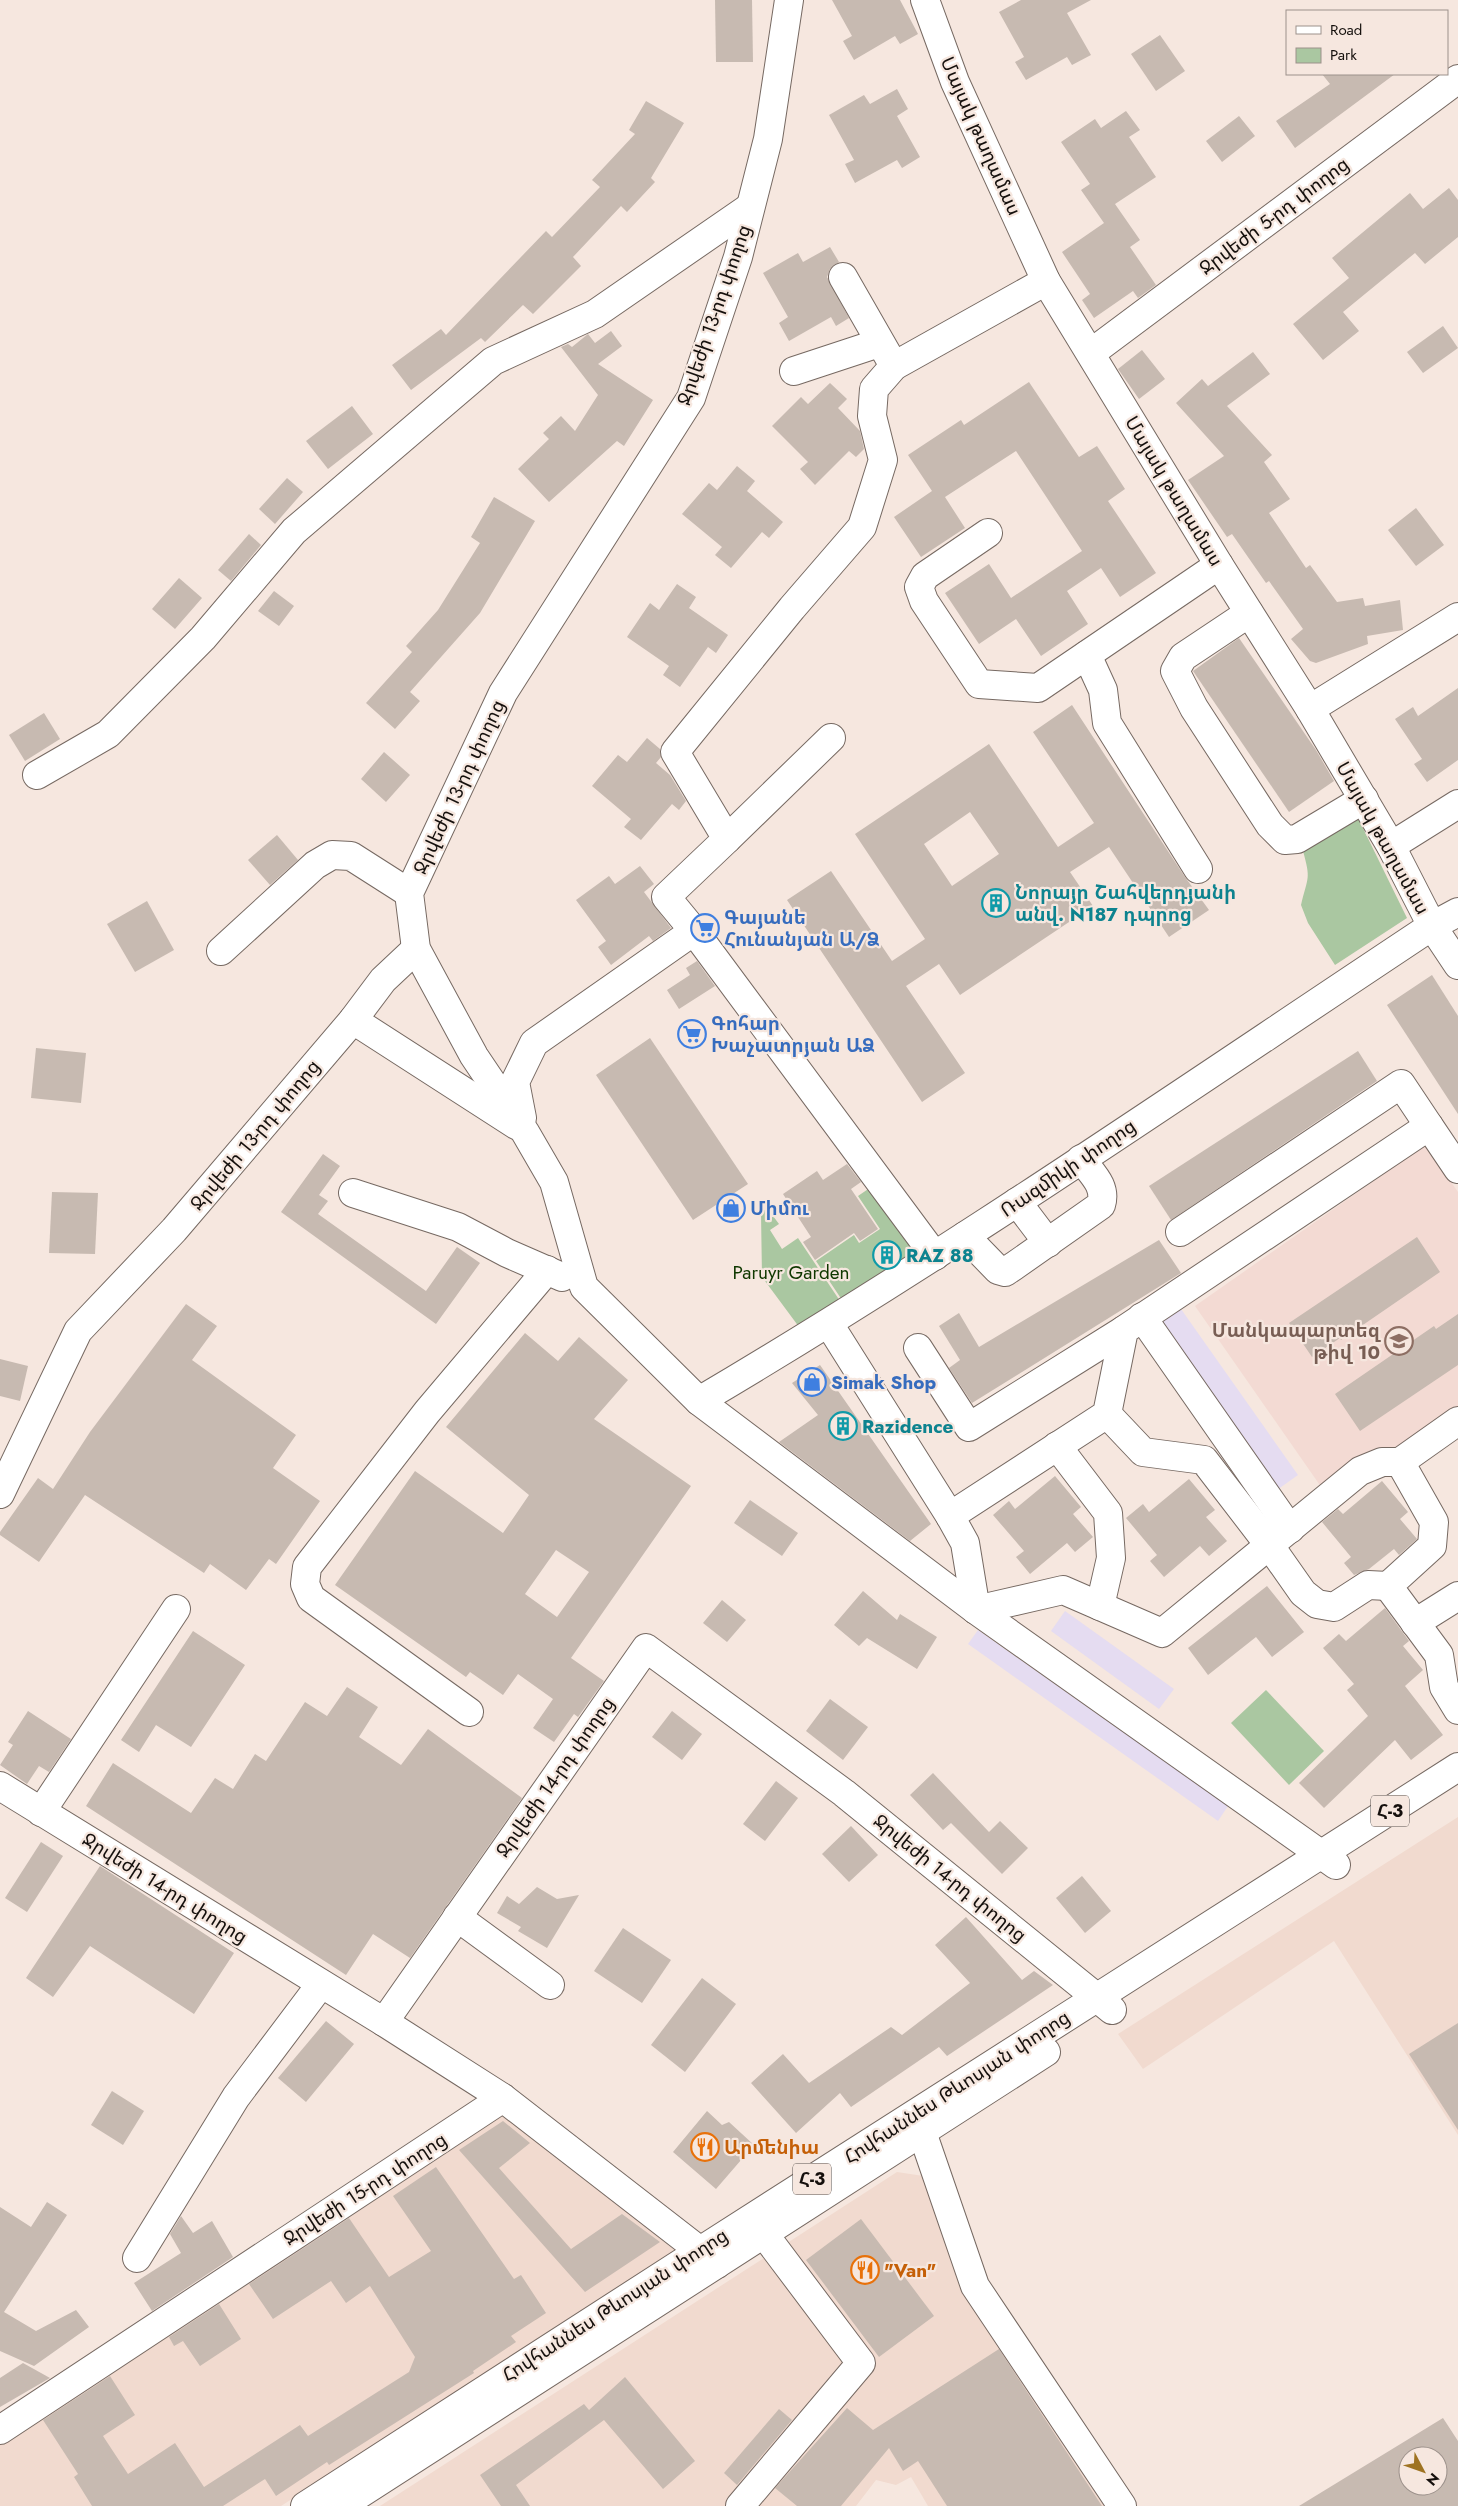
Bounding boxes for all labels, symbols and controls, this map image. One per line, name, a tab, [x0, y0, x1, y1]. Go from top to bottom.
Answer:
legend	[1286, 10, 1448, 75]
text: Road	[1330, 19, 1362, 41]
text: Park	[1330, 44, 1357, 66]
street label: Մայակ թաղամաս	[934, 52, 1028, 220]
street label: Ջրվեժի 5-րդ փողոց	[1193, 151, 1355, 281]
street label: Ջրվեժի 13-րդ փողոց	[670, 221, 758, 409]
street label: Մայակ թաղամաս	[1118, 411, 1230, 571]
street label: Ջրվեժի 13-րդ փողոց	[407, 695, 511, 879]
street label: Մայակ թաղամաս	[1330, 757, 1436, 919]
place label: Նորայր Շահվերդյանի անվ. N187 դպրոց	[1015, 879, 1236, 928]
building icon: Նորայր Շահվերդյանի անվ. N187 դպրոց	[981, 888, 1011, 918]
place label: Գայանե Հունանյան Ա/Ձ	[724, 904, 880, 953]
supermarket icon: Գայանե Հունանյան Ա/Ձ	[690, 913, 720, 943]
place label: Գոհար Խաչատրյան ԱՁ	[711, 1010, 875, 1059]
supermarket icon: Գոհար Խաչատրյան ԱՁ	[677, 1019, 707, 1049]
street label: Ջրվեժի 13-րդ փողոց	[184, 1054, 326, 1216]
street label: Ռազմիկի փողոց	[995, 1113, 1141, 1223]
shop icon: Միմու	[716, 1193, 746, 1223]
place label: Միմու	[750, 1195, 809, 1222]
building icon: RAZ 88	[872, 1240, 902, 1270]
place label: RAZ 88	[906, 1242, 974, 1269]
park label: Paruyr Garden	[732, 1259, 850, 1286]
place label: Մանկապարտեզ թիվ 10	[1212, 1317, 1381, 1366]
school or university icon: Մանկապարտեզ թիվ 10	[1384, 1326, 1414, 1356]
shop icon: Simak Shop	[797, 1367, 827, 1397]
place label: Simak Shop	[831, 1369, 936, 1396]
building icon: Razidence	[828, 1411, 858, 1441]
place label: Razidence	[862, 1413, 954, 1440]
street label: Ջրվեժի 14-րդ փողոց	[489, 1691, 621, 1863]
road number: Հ-3	[1371, 1795, 1409, 1826]
street label: Ջրվեժի 14-րդ փողոց	[868, 1808, 1032, 1948]
street label: Ջրվեժի 14-րդ փողոց	[77, 1826, 253, 1950]
street label: Հովհաննես Թևոսյան փողոց	[839, 2004, 1075, 2170]
street label: Ջրվեժի 15-րդ փողոց	[278, 2126, 452, 2252]
restaurant icon: Արմենիա	[690, 2132, 720, 2162]
place label: Արմենիա	[724, 2134, 819, 2161]
road number: Հ-3	[793, 2164, 831, 2194]
street label: Հովհաննես Թևոսյան փողոց	[497, 2222, 733, 2388]
restaurant icon: "Van"	[850, 2255, 880, 2285]
place label: "Van"	[884, 2257, 937, 2284]
north arrow	[1398, 2446, 1448, 2496]
text: N	[1422, 2469, 1444, 2490]

